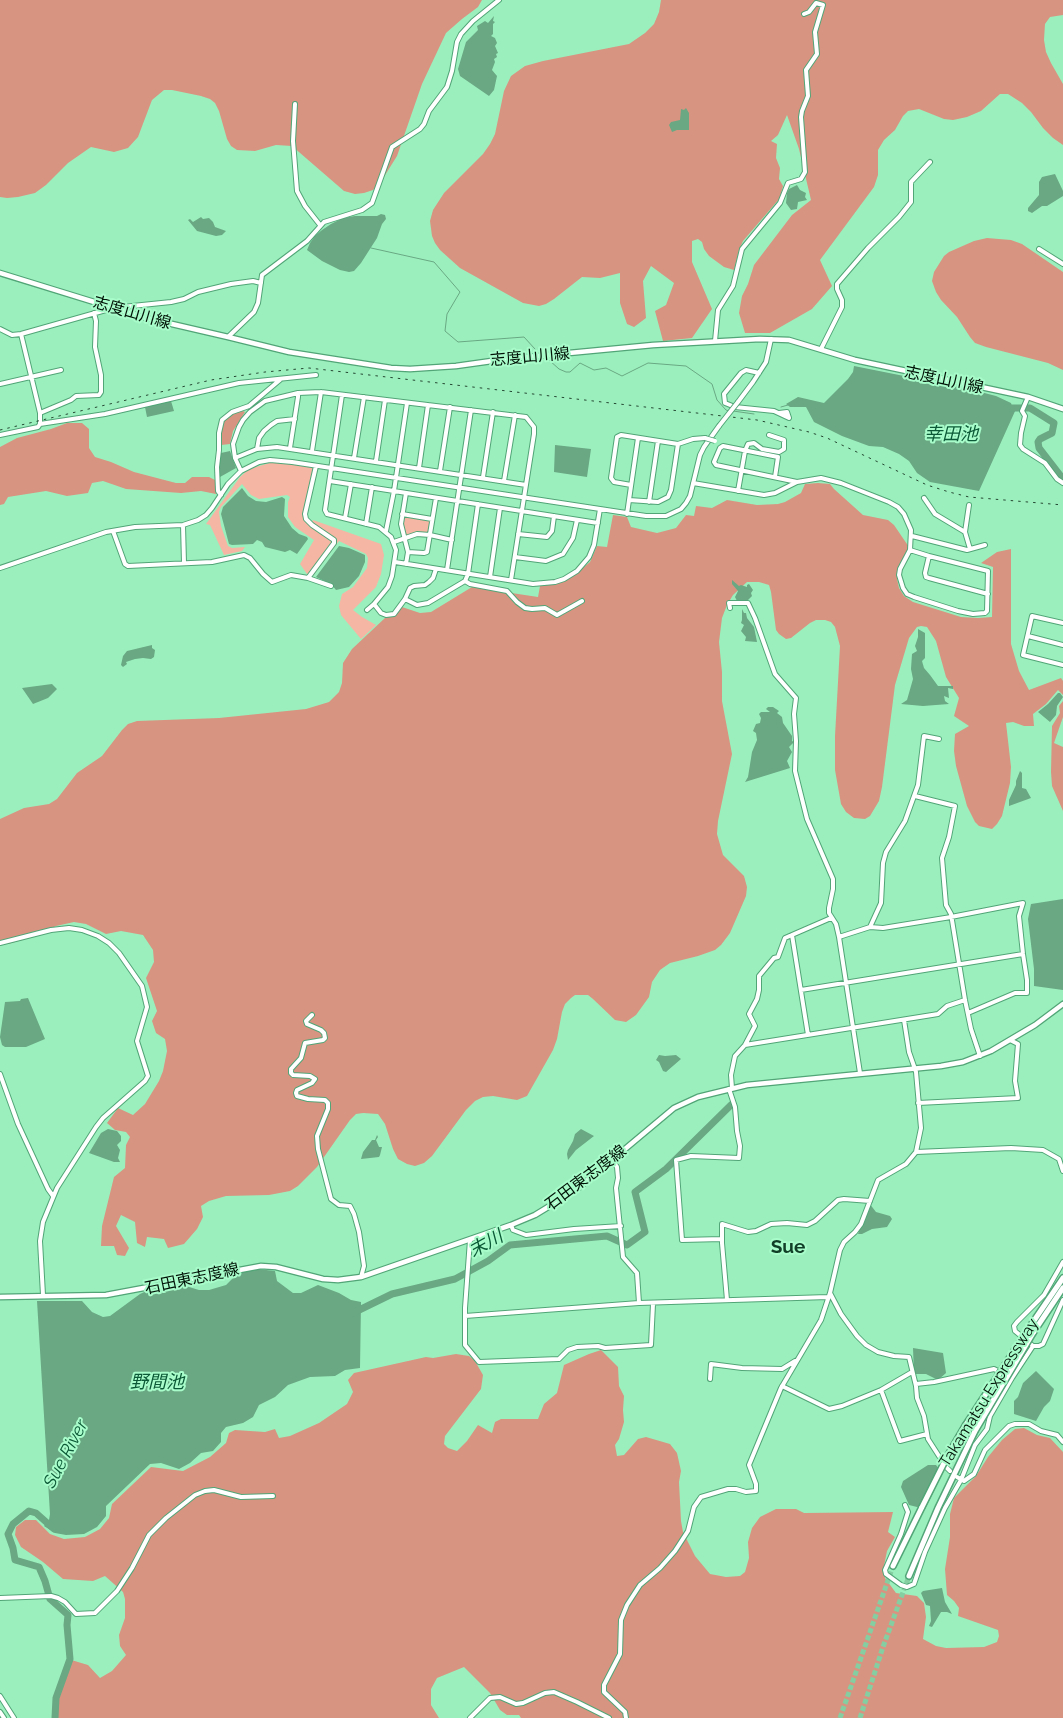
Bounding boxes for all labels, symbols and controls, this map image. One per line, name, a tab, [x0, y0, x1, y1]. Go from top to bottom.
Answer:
street label: 志度山川線	[91, 293, 173, 333]
street label: 志度山川線	[489, 344, 571, 370]
street label: 志度山川線	[903, 362, 985, 398]
water label: 幸田池	[924, 424, 978, 446]
street label: 石田東志度線	[542, 1141, 630, 1215]
water label: 末川	[465, 1226, 507, 1262]
district label: Sue	[771, 1236, 805, 1258]
street label: 石田東志度線	[143, 1260, 241, 1298]
street label: Takamatsu Expressway	[935, 1315, 1043, 1471]
water label: 野間池	[130, 1372, 184, 1394]
water label: Sue River	[39, 1416, 93, 1492]

